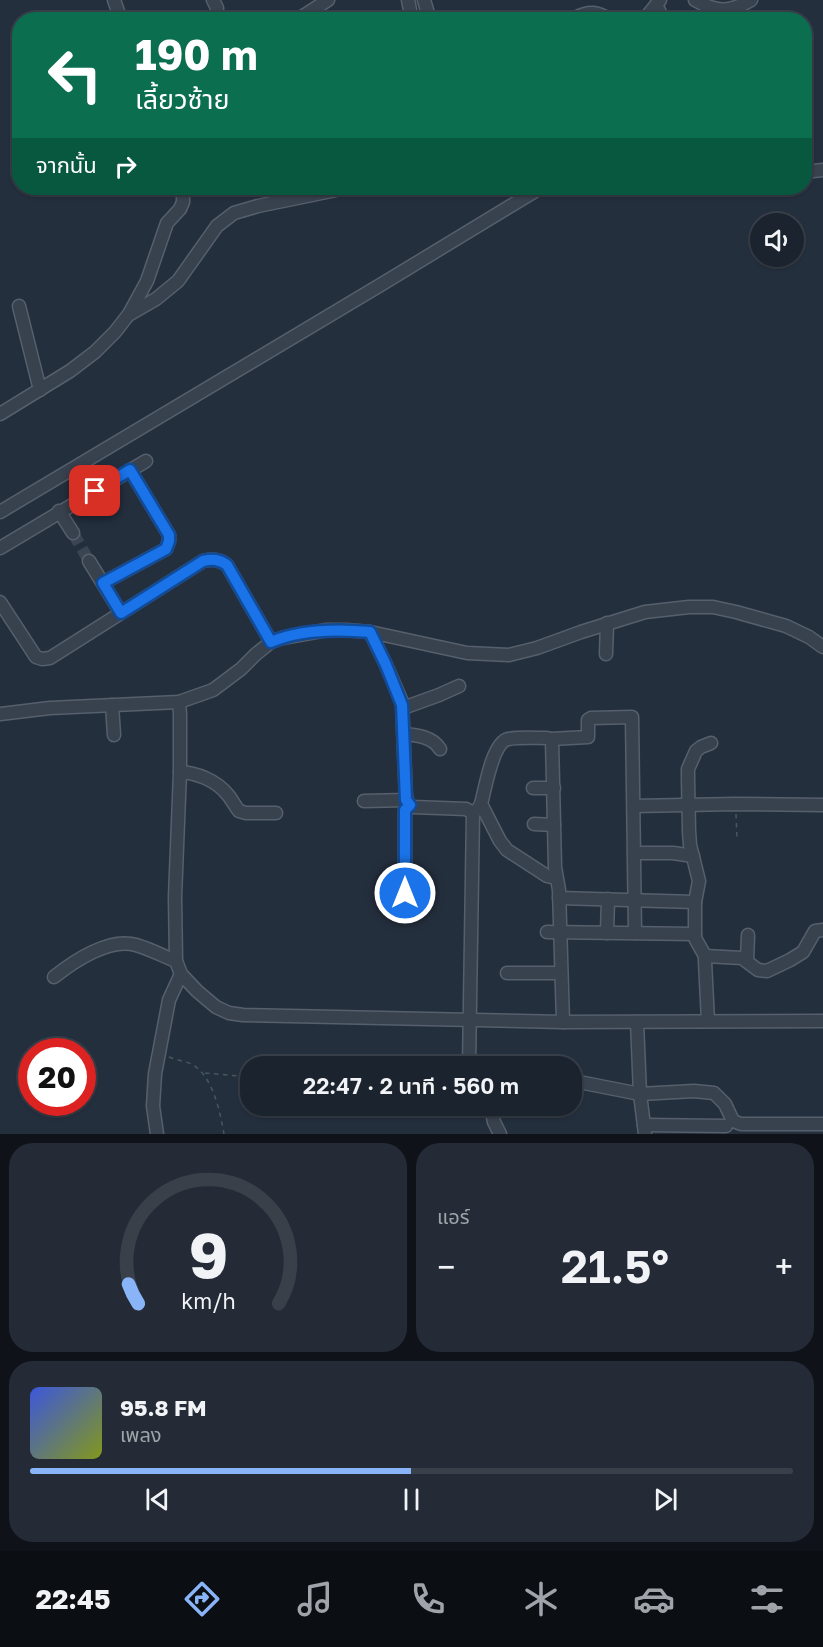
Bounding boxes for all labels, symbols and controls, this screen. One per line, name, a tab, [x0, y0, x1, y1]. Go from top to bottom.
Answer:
text: 190 m	[135, 29, 258, 79]
icon: left	[36, 36, 114, 114]
text: เลี้ยวซ้าย	[135, 83, 229, 115]
icon: right	[109, 150, 142, 183]
text: จากนั้น	[36, 151, 97, 178]
map controls	[750, 213, 804, 267]
button: sound	[750, 213, 804, 267]
pin	[69, 465, 120, 516]
icon: arrive	[78, 474, 111, 507]
position arrow	[373, 861, 437, 925]
speed limit sign: 20	[18, 1038, 96, 1116]
text: 22:47 · 2 นาที · 560 m	[303, 1072, 519, 1099]
text: แอร์	[437, 1204, 469, 1228]
text: 9	[188, 1217, 228, 1292]
text: 21.5°	[561, 1239, 669, 1293]
text: −	[437, 1247, 455, 1286]
text: +	[775, 1247, 793, 1286]
text: km/h	[181, 1289, 235, 1315]
text: 95.8 FM	[120, 1394, 207, 1421]
text: เพลง	[120, 1422, 162, 1446]
icon: previous	[141, 1483, 174, 1516]
icon: pause	[395, 1483, 428, 1516]
icon: next	[649, 1483, 682, 1516]
icon: directions	[181, 1578, 223, 1620]
icon: music	[294, 1578, 336, 1620]
icon: phone	[407, 1578, 449, 1620]
icon: climate	[520, 1578, 562, 1620]
icon: car	[633, 1578, 675, 1620]
icon: filters	[746, 1578, 788, 1620]
text: 22:45	[35, 1583, 110, 1615]

